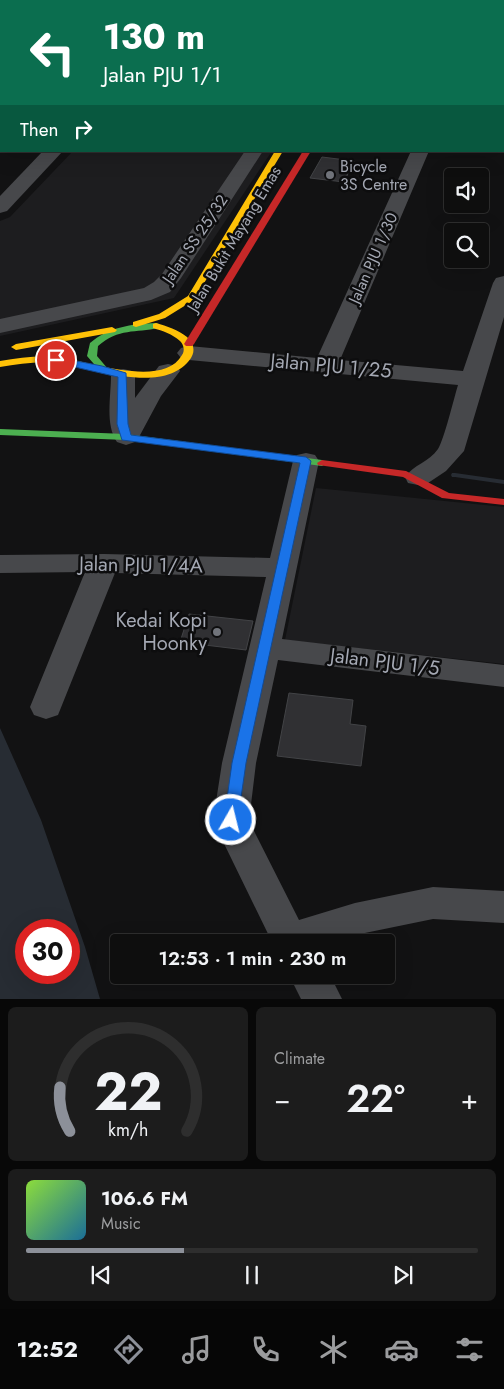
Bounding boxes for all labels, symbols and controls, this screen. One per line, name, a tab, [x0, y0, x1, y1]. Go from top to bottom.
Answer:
text: 130 m	[103, 12, 205, 62]
icon: left	[20, 20, 85, 85]
text: Jalan PJU 1/1	[103, 58, 222, 90]
icon: right	[69, 115, 97, 143]
text: Then	[20, 116, 59, 143]
place label: Bicycle 3S Centre	[340, 155, 407, 196]
street label: Jalan Bukit Mayang Emas	[180, 162, 287, 318]
map controls	[444, 168, 489, 268]
button: sound	[444, 168, 489, 213]
marker: Bicycle 3S Centre	[324, 169, 336, 181]
street label: Jalan SS 25/32	[156, 190, 233, 290]
street label: Jalan PJU 1/30	[342, 209, 403, 309]
button: search	[444, 223, 489, 268]
pin	[35, 339, 77, 381]
icon: arrive	[42, 346, 70, 374]
street label: Jalan PJU 1/25	[266, 346, 393, 386]
street label: Jalan PJU 1/4A	[76, 549, 204, 581]
place label: Kedai Kopi Hoonky	[116, 606, 207, 658]
marker: Kedai Kopi Hoonky	[211, 626, 223, 638]
street label: Jalan PJU 1/5	[326, 641, 441, 683]
position arrow	[204, 793, 256, 845]
speed limit sign: 30	[15, 919, 80, 984]
text: 12:53 · 1 min · 230 m	[159, 945, 346, 972]
text: Climate	[274, 1047, 325, 1070]
text: 22	[94, 1054, 162, 1130]
text: 22°	[346, 1071, 405, 1126]
text: −	[274, 1079, 291, 1120]
text: +	[461, 1079, 478, 1120]
text: km/h	[108, 1117, 148, 1143]
text: 106.6 FM	[101, 1185, 188, 1212]
text: Music	[101, 1212, 141, 1235]
icon: previous	[87, 1261, 115, 1289]
icon: pause	[238, 1261, 266, 1289]
icon: next	[389, 1261, 417, 1289]
icon: directions	[111, 1332, 146, 1367]
icon: music	[179, 1332, 214, 1367]
icon: phone	[248, 1332, 283, 1367]
icon: climate	[316, 1332, 351, 1367]
icon: car	[384, 1332, 419, 1367]
icon: filters	[452, 1332, 487, 1367]
text: 12:52	[17, 1333, 78, 1365]

